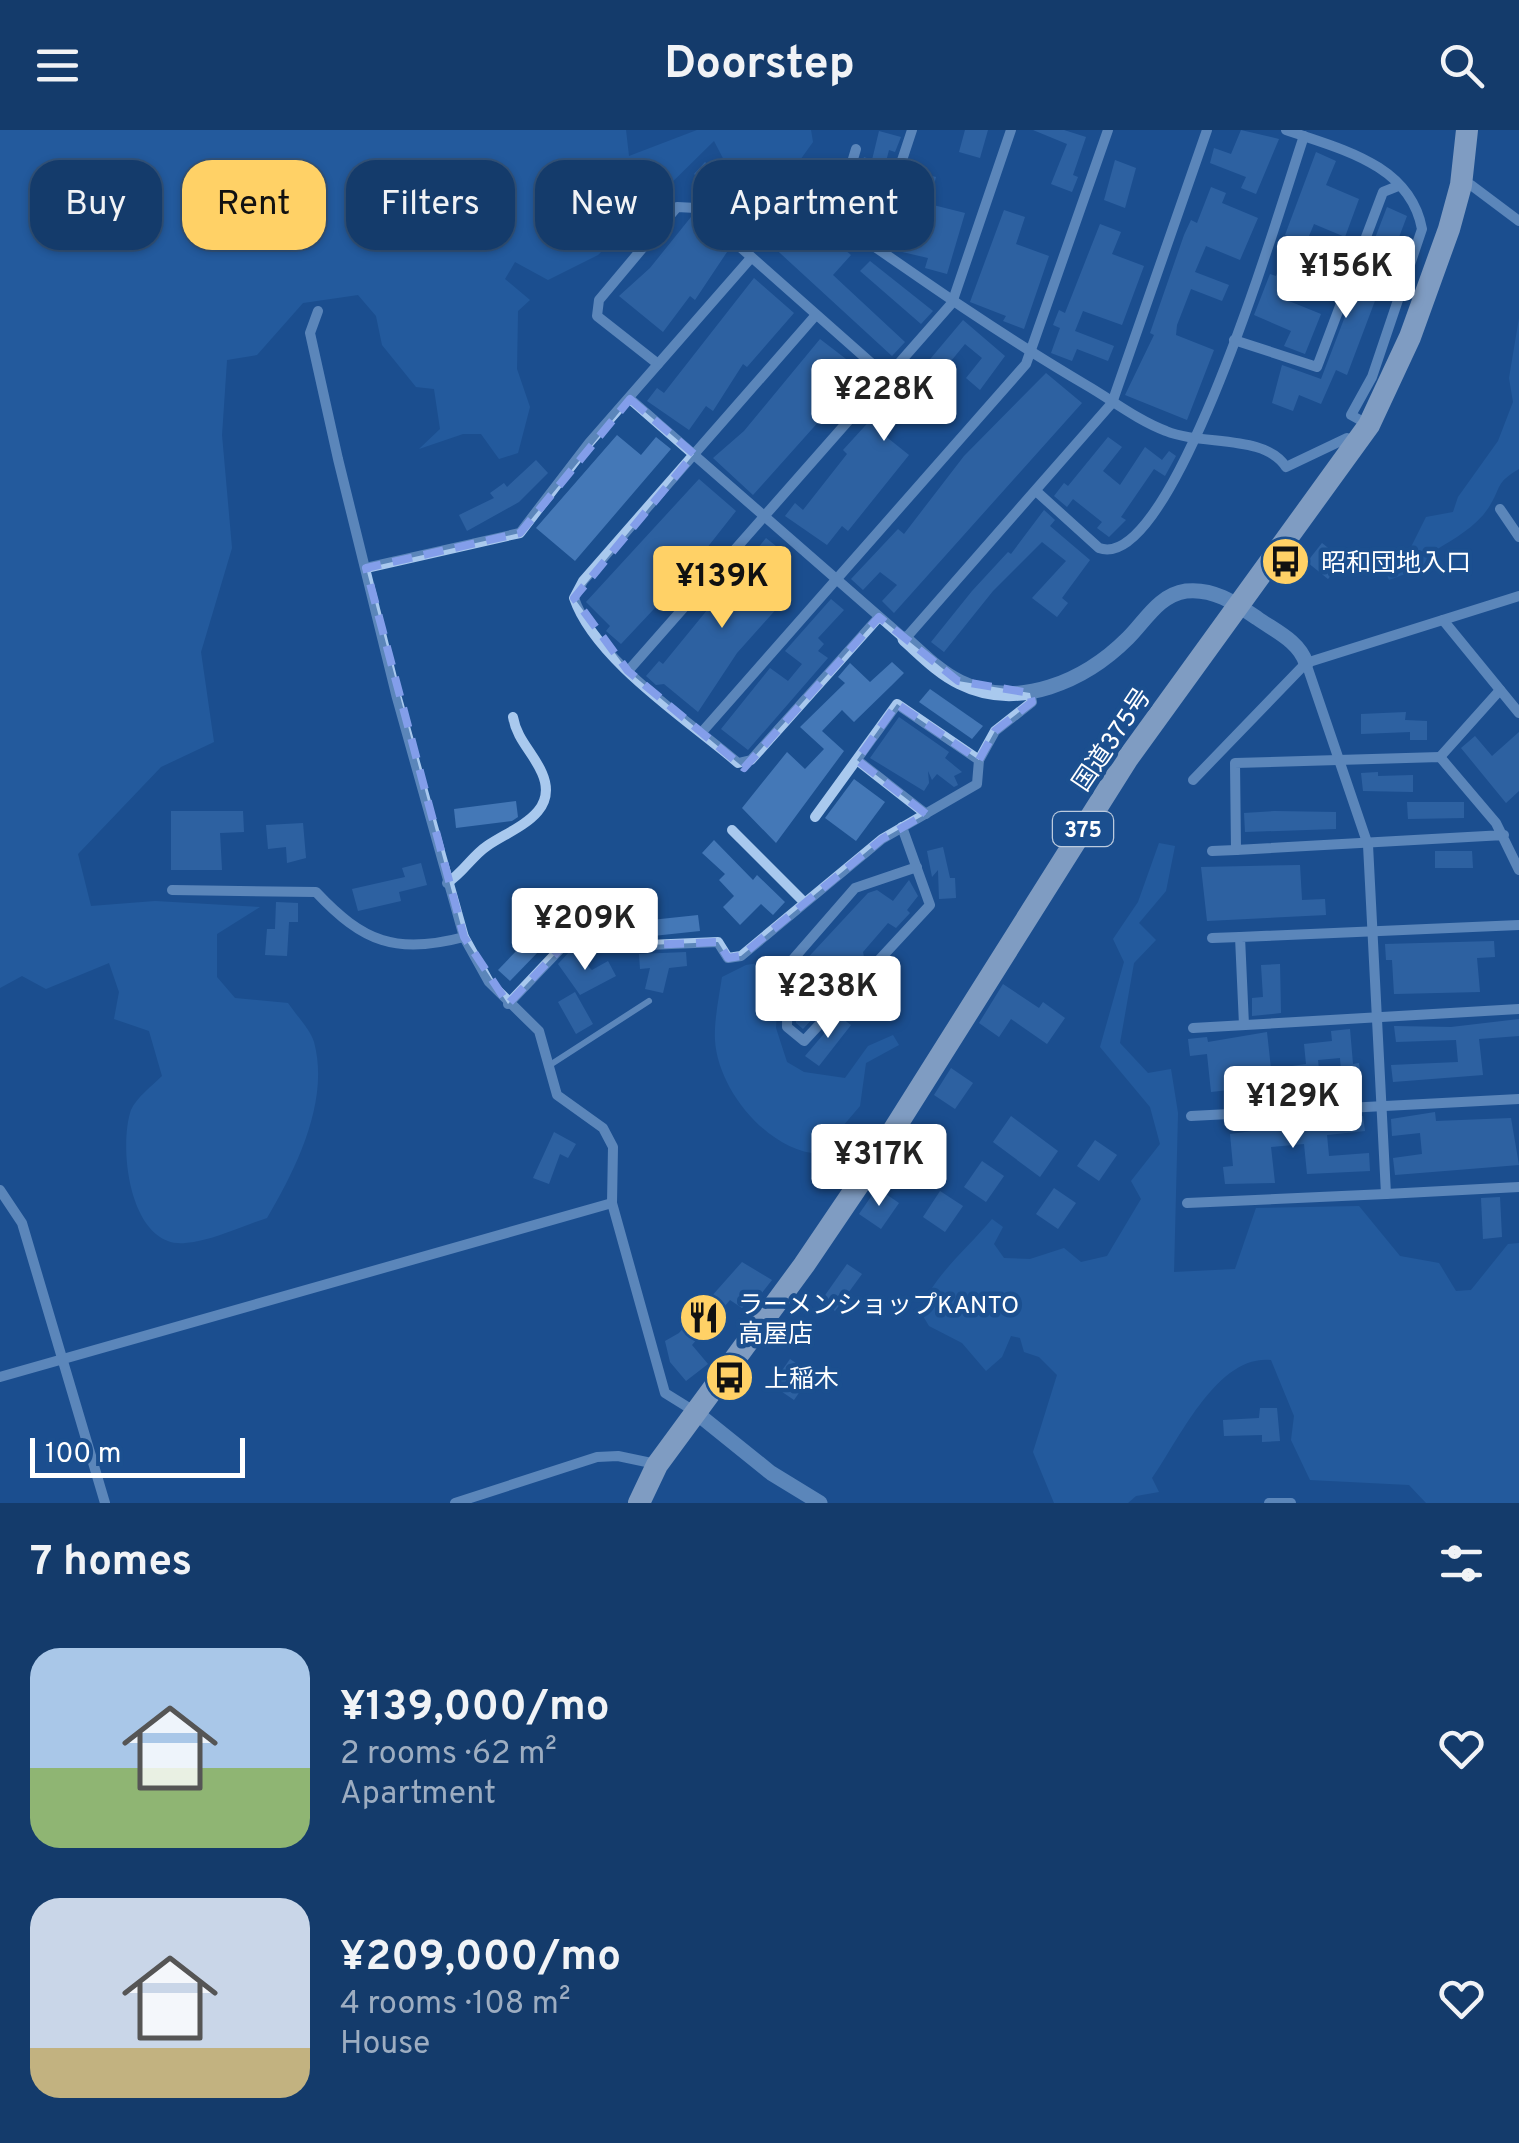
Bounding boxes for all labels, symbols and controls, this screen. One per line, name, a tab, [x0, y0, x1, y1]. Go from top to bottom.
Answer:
text: Doorstep	[664, 37, 855, 94]
icon: menu	[30, 38, 85, 93]
icon: search	[1434, 38, 1489, 93]
chip: Buy	[30, 160, 162, 250]
chip: Rent	[182, 160, 326, 250]
chip: Filters	[346, 160, 515, 250]
chip: New	[535, 160, 673, 250]
chip: Apartment	[693, 160, 934, 250]
pin: ¥156K	[1276, 236, 1416, 321]
text: ¥156K	[1299, 248, 1393, 288]
pin: ¥228K	[814, 359, 954, 444]
text: ¥228K	[833, 371, 935, 411]
bus stop icon: 昭和団地入口	[1260, 536, 1312, 588]
pin: ¥139K	[652, 546, 792, 631]
place label: 昭和団地入口	[1321, 549, 1471, 581]
text: ¥139K	[675, 558, 769, 598]
street label: 国道375号	[1067, 683, 1160, 799]
road number: 375	[1053, 812, 1113, 846]
pin: ¥209K	[515, 888, 655, 973]
text: ¥209K	[534, 900, 636, 940]
pin: ¥238K	[758, 956, 898, 1041]
text: ¥238K	[778, 968, 878, 1008]
pin: ¥129K	[1223, 1066, 1363, 1151]
text: ¥129K	[1246, 1078, 1340, 1118]
pin: ¥317K	[809, 1124, 949, 1209]
text: ¥317K	[833, 1136, 925, 1176]
place label: ラーメンショップKANTO 高屋店	[738, 1291, 1019, 1352]
restaurant icon: ラーメンショップKANTO 高屋店	[677, 1292, 729, 1344]
bus stop icon: 上稲木	[703, 1352, 755, 1404]
place label: 上稲木	[764, 1365, 839, 1397]
scale bar	[30, 1433, 245, 1478]
text: 100 m	[45, 1437, 121, 1473]
icon: filters	[1434, 1536, 1489, 1591]
text: 7 homes	[30, 1537, 192, 1590]
text: ¥139,000/mo	[340, 1682, 610, 1735]
icon: home	[110, 1688, 230, 1808]
icon: heart	[1434, 1721, 1489, 1776]
text: 2 rooms · 62 m²	[340, 1735, 557, 1775]
text: Apartment	[340, 1775, 496, 1815]
text: ¥209,000/mo	[340, 1932, 621, 1985]
icon: home	[110, 1938, 230, 2058]
icon: heart	[1434, 1971, 1489, 2026]
text: 4 rooms · 108 m²	[340, 1985, 571, 2025]
text: House	[340, 2025, 430, 2065]

